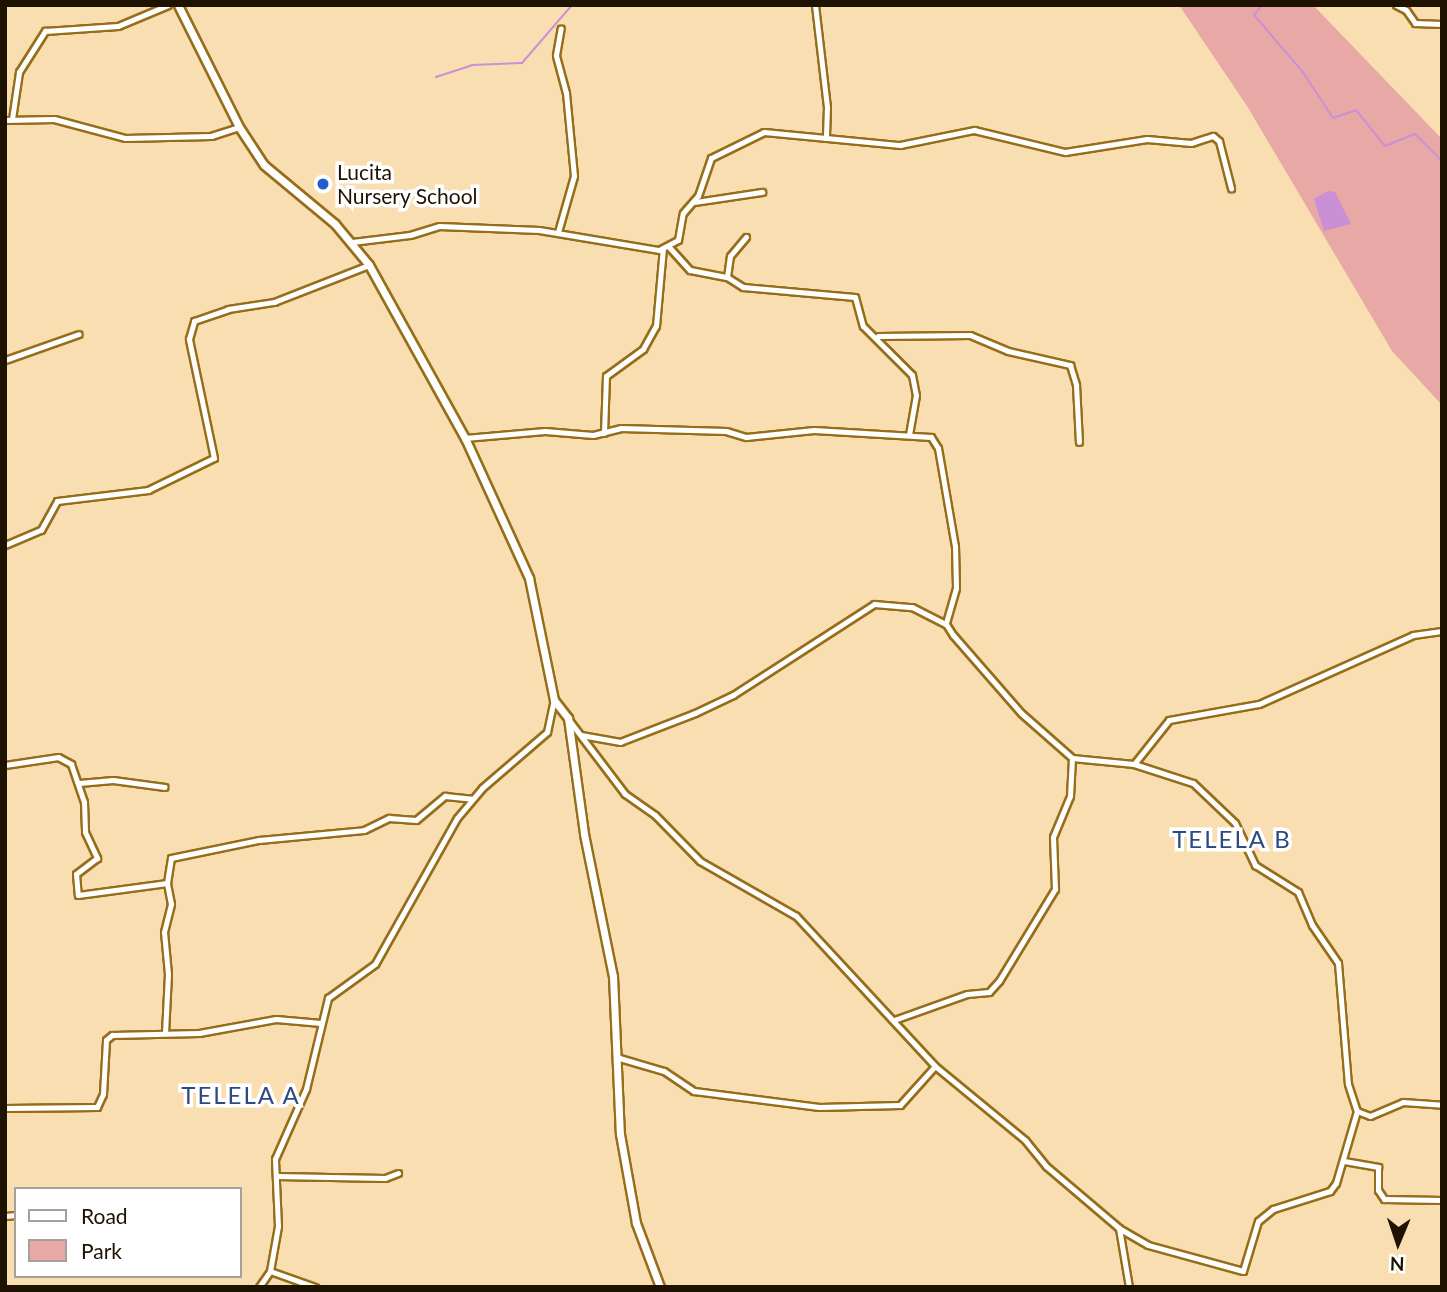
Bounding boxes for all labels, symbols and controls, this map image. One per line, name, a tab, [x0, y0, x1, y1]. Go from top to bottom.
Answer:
place label: Lucita Nursery School	[337, 159, 478, 209]
marker: Lucita Nursery School	[315, 176, 331, 192]
district label: TELELA B	[1173, 825, 1291, 853]
district label: TELELA A	[181, 1081, 301, 1109]
legend	[14, 1187, 242, 1278]
text: Road	[81, 1203, 128, 1228]
north arrow	[1363, 1208, 1433, 1278]
text: Park	[81, 1238, 122, 1263]
text: N	[1390, 1253, 1405, 1276]

